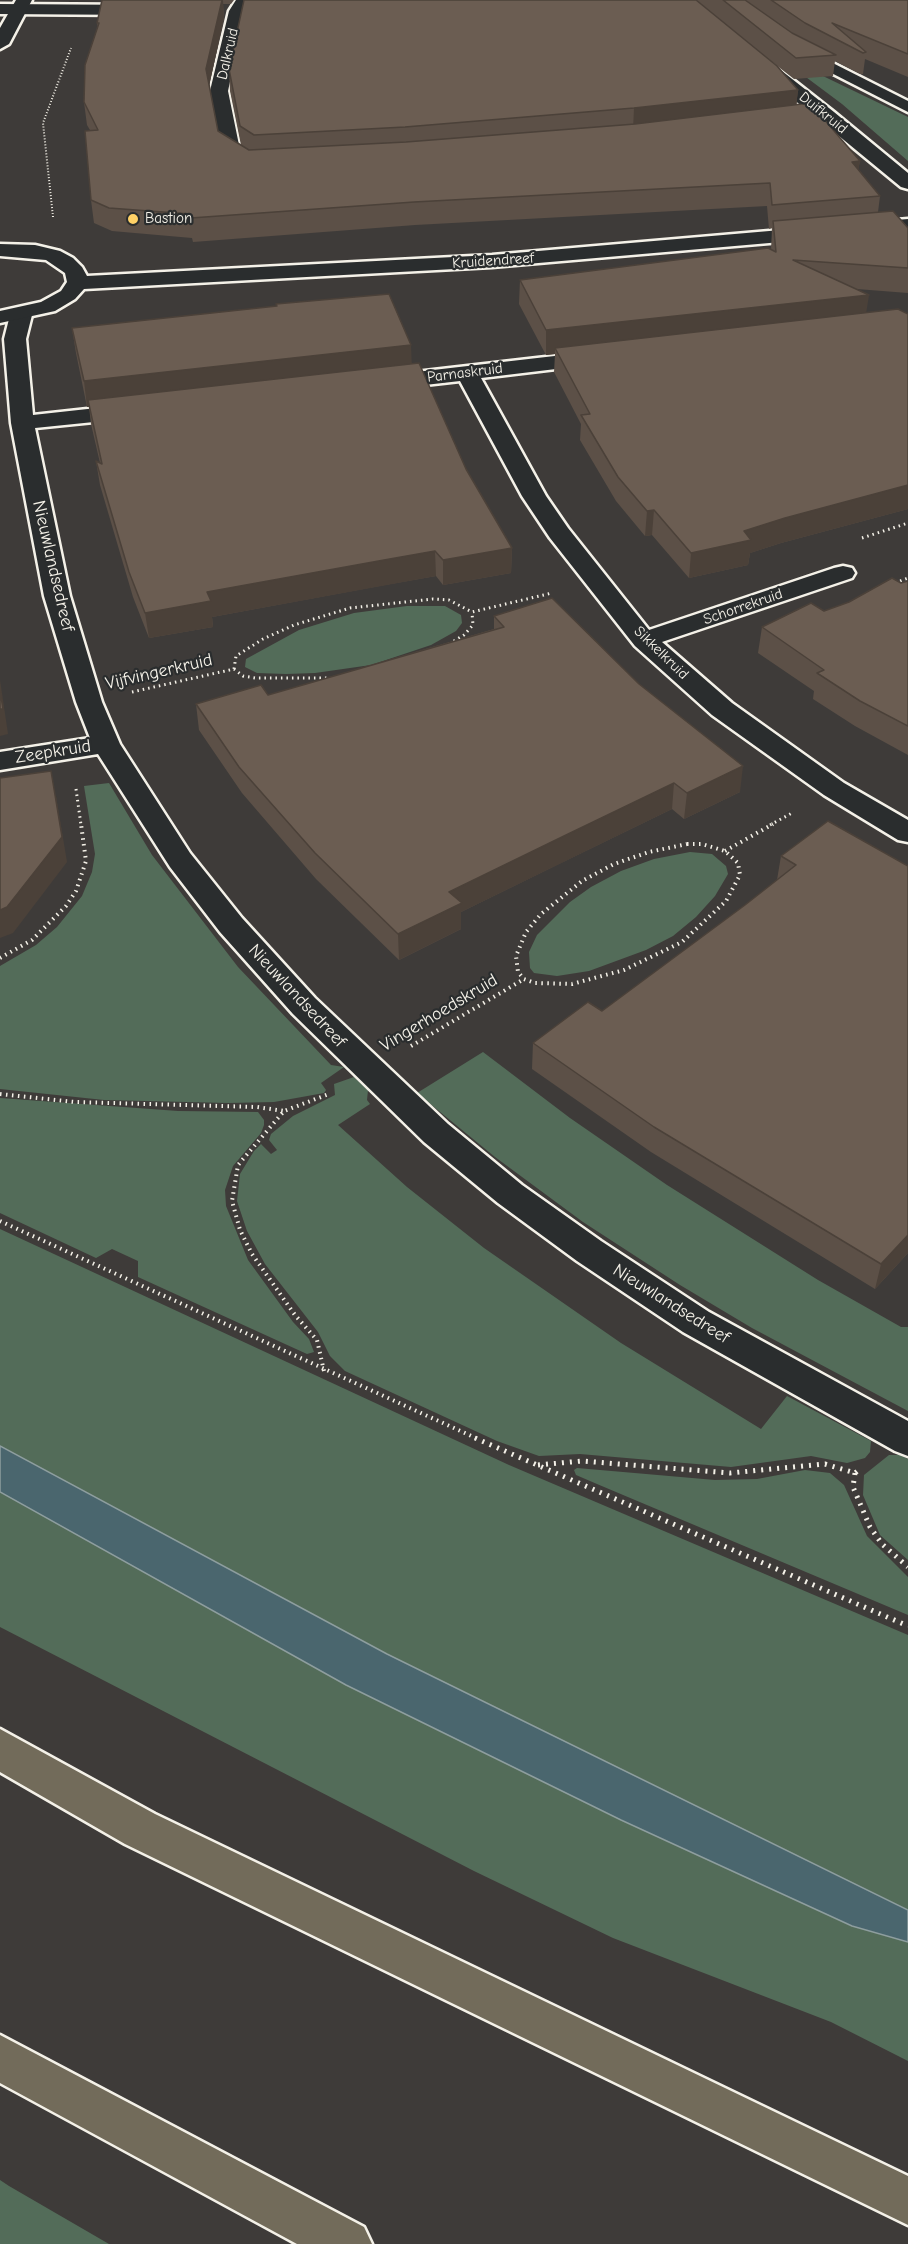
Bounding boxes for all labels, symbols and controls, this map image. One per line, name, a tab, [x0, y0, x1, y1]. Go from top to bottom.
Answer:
street label: Dalkruid	[213, 26, 243, 82]
street label: Duifkruid	[795, 88, 851, 138]
place label: Bastion	[145, 210, 192, 228]
marker: Bastion	[126, 212, 140, 226]
street label: Kruidendreef	[451, 249, 535, 273]
street label: Parnaskruid	[426, 359, 504, 387]
street label: Nieuwlandsedreef	[27, 499, 79, 633]
street label: Schorrekruid	[701, 585, 785, 629]
street label: Sikkelkruid	[630, 623, 692, 683]
street label: Vijfvingerkruid	[103, 649, 215, 695]
street label: Zeepkruid	[13, 735, 93, 769]
street label: Nieuwlandsedreef	[244, 940, 350, 1052]
street label: Vingerhoedskruid	[376, 969, 502, 1057]
street label: Nieuwlandsedreef	[609, 1259, 733, 1349]

